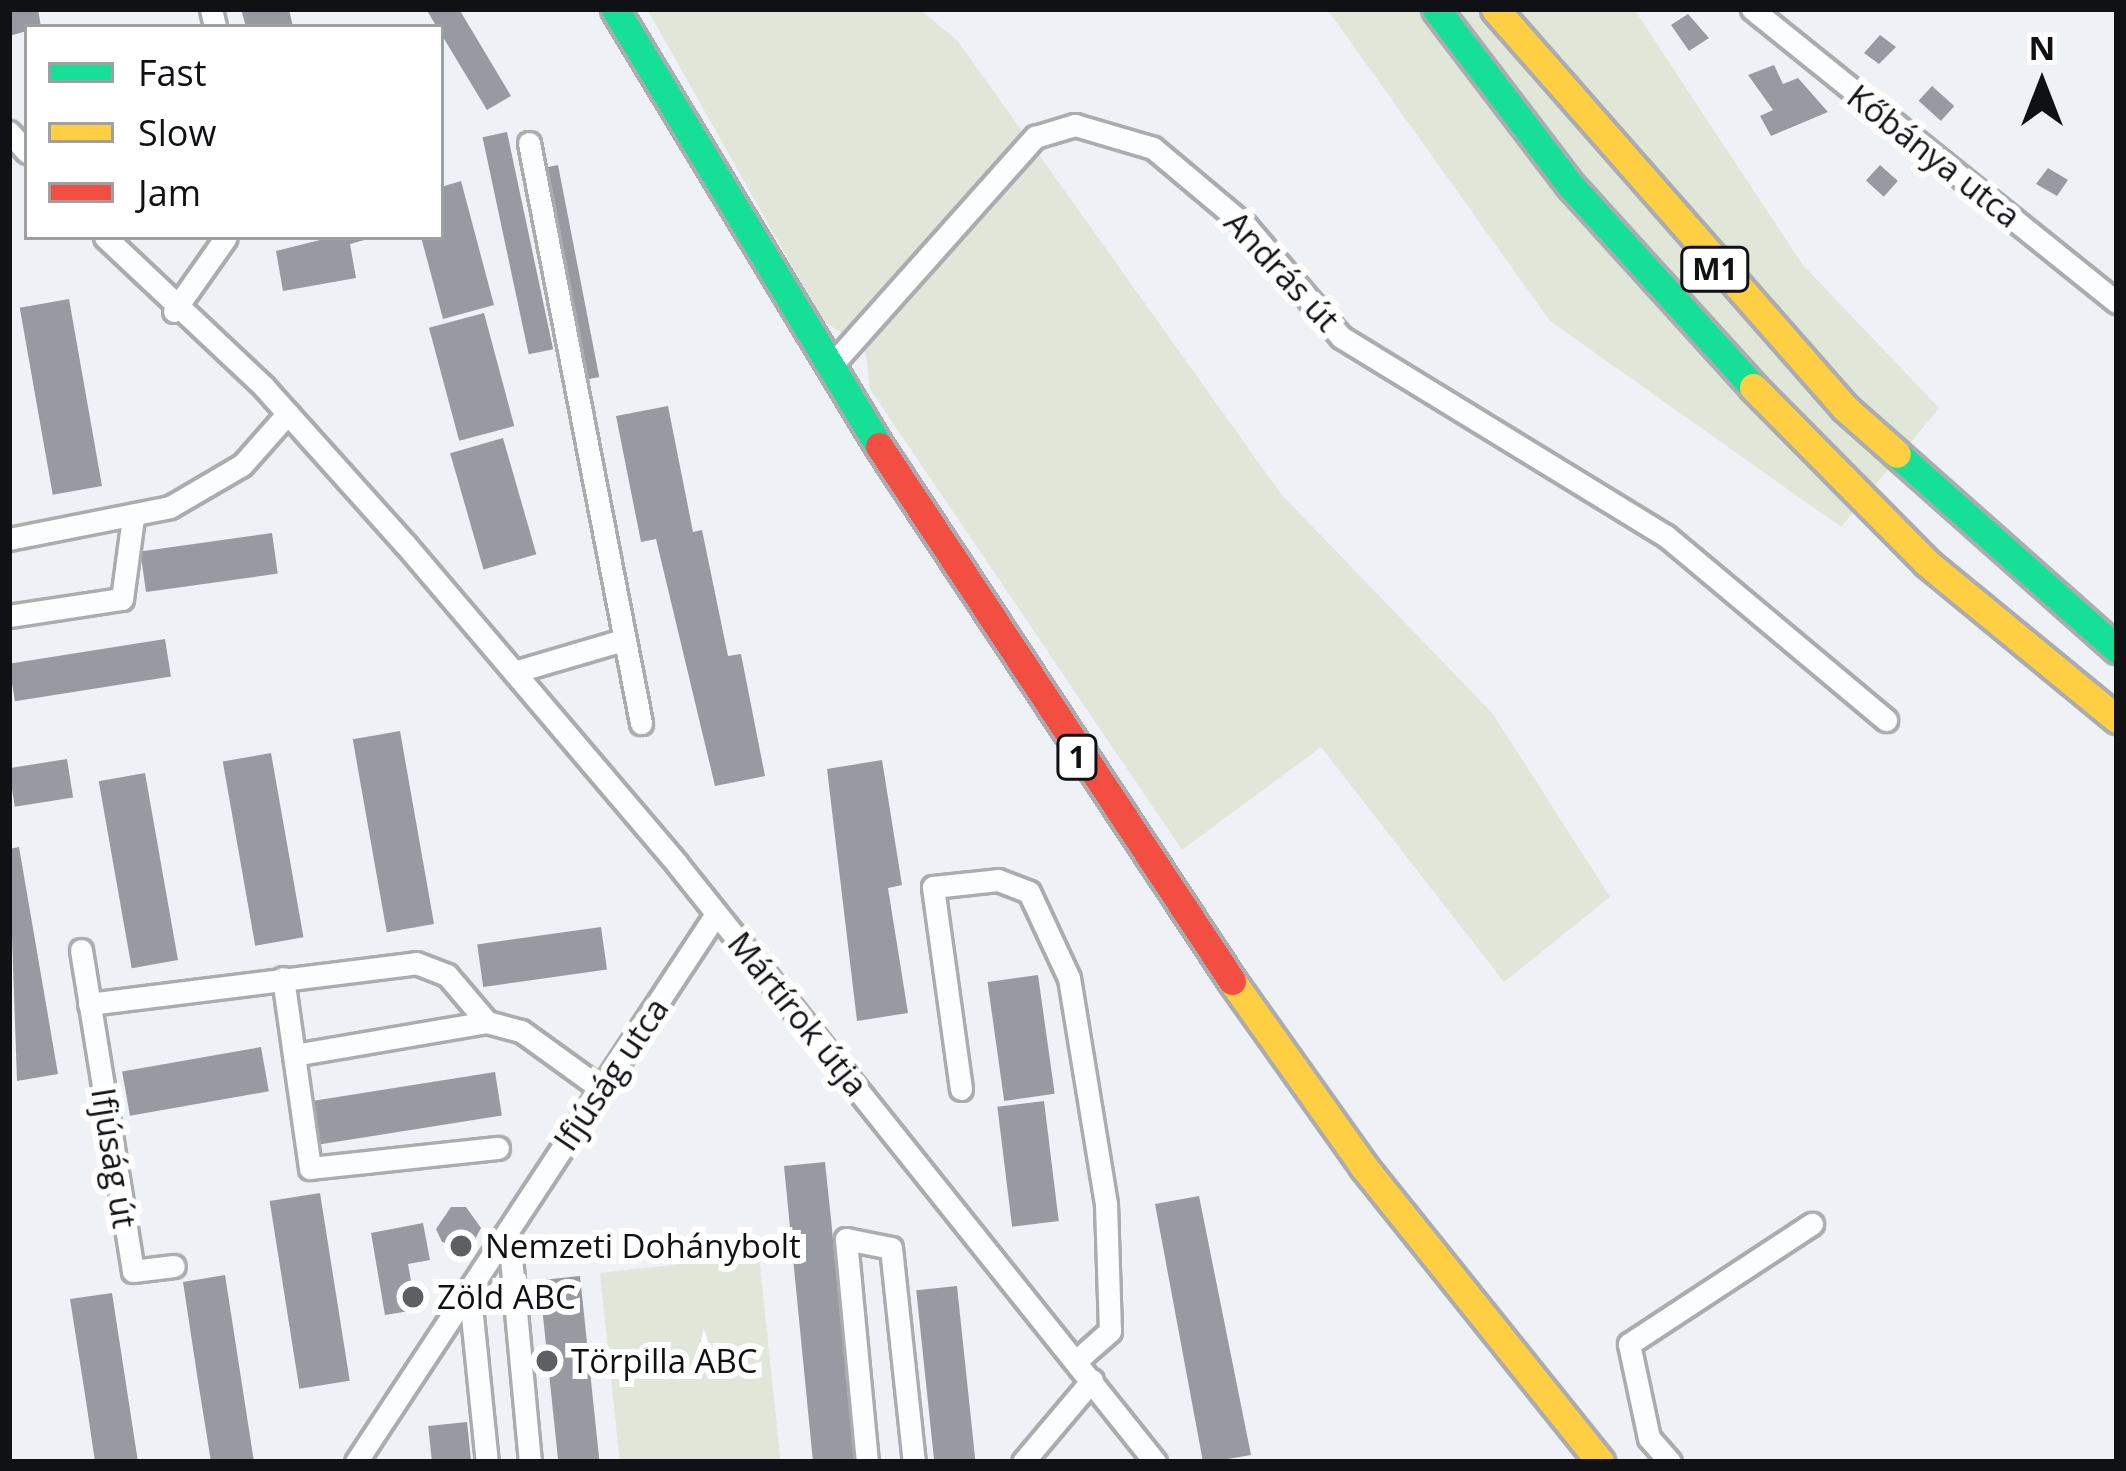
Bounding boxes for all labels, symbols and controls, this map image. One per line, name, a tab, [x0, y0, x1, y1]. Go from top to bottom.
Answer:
legend	[24, 24, 444, 240]
north arrow	[1982, 24, 2102, 144]
text: N	[2029, 25, 2055, 70]
text: Fast	[138, 48, 207, 97]
street label: Kőbánya utca	[1840, 76, 2028, 236]
text: Slow	[138, 108, 216, 157]
text: Jam	[138, 168, 201, 217]
street label: András út	[1217, 203, 1347, 339]
road number: M1	[1679, 245, 1751, 293]
road number: 1	[1056, 733, 1098, 781]
street label: Mártírok útja	[720, 924, 876, 1104]
street label: Ifjúság utca	[545, 990, 677, 1158]
street label: Ifjúság út	[83, 1085, 145, 1231]
place label: Nemzeti Dohánybolt	[485, 1226, 801, 1266]
marker: Nemzeti Dohánybolt	[448, 1233, 474, 1259]
place label: Zöld ABC	[437, 1277, 576, 1317]
marker: Zöld ABC	[400, 1284, 426, 1310]
place label: Törpilla ABC	[571, 1341, 758, 1381]
marker: Törpilla ABC	[534, 1348, 560, 1374]

